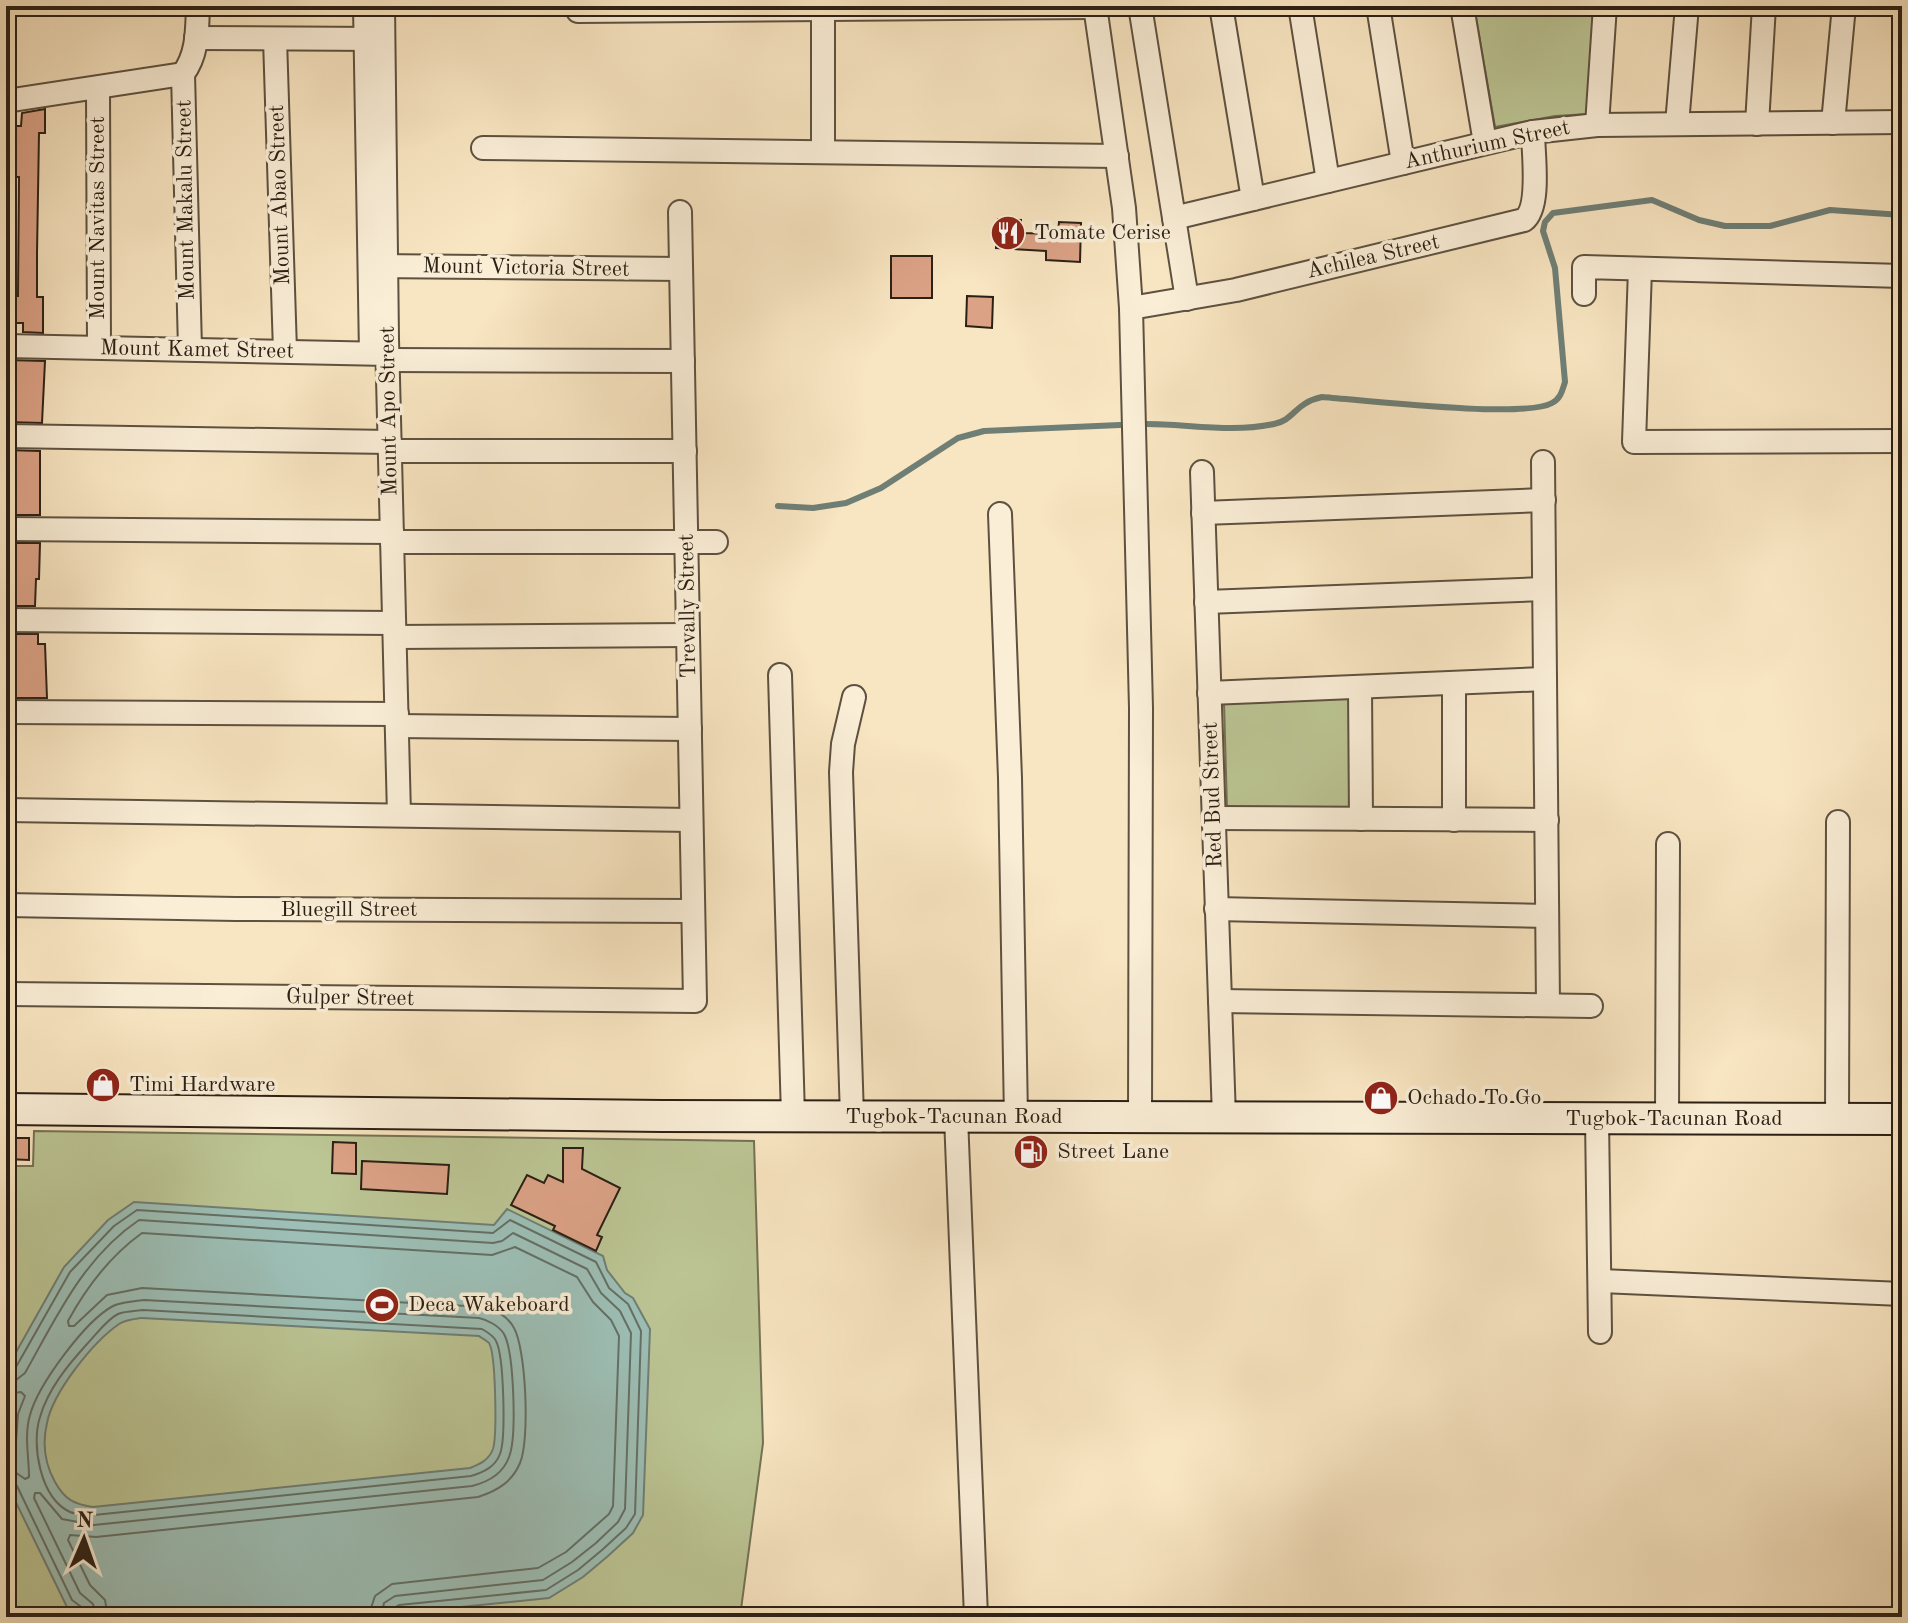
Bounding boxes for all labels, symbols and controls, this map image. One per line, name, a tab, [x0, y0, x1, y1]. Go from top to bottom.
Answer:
street label: Mount Makalu Street	[173, 100, 199, 300]
street label: Mount Abao Street	[266, 104, 294, 286]
street label: Mount Navitas Street	[87, 116, 109, 320]
street label: Anthurium Street	[1402, 117, 1572, 173]
restaurant icon: Tomate Cerise	[989, 214, 1027, 252]
place label: Tomate Cerise	[1034, 222, 1171, 244]
street label: Achilea Street	[1304, 231, 1442, 283]
street label: Mount Victoria Street	[422, 255, 630, 281]
street label: Mount Apo Street	[377, 326, 401, 496]
street label: Mount Kamet Street	[100, 337, 294, 363]
street label: Trevally Street	[676, 533, 700, 679]
street label: Red Bud Street	[1199, 721, 1227, 869]
street label: Bluegill Street	[280, 899, 418, 921]
street label: Gulper Street	[286, 986, 414, 1010]
shop icon: Timi Hardware	[84, 1066, 122, 1104]
place label: Timi Hardware	[129, 1074, 275, 1096]
shop icon: Ochado To Go	[1362, 1079, 1400, 1117]
place label: Ochado To Go	[1407, 1087, 1541, 1109]
street label: Tugbok-Tacunan Road	[845, 1106, 1063, 1128]
street label: Tugbok-Tacunan Road	[1565, 1108, 1783, 1130]
fuel station icon: Street Lane	[1012, 1133, 1050, 1171]
place label: Street Lane	[1057, 1141, 1169, 1163]
sports icon: Deca Wakeboard	[363, 1286, 401, 1324]
place label: Deca Wakeboard	[408, 1294, 570, 1316]
north arrow	[44, 1499, 124, 1579]
text: N	[76, 1510, 94, 1532]

